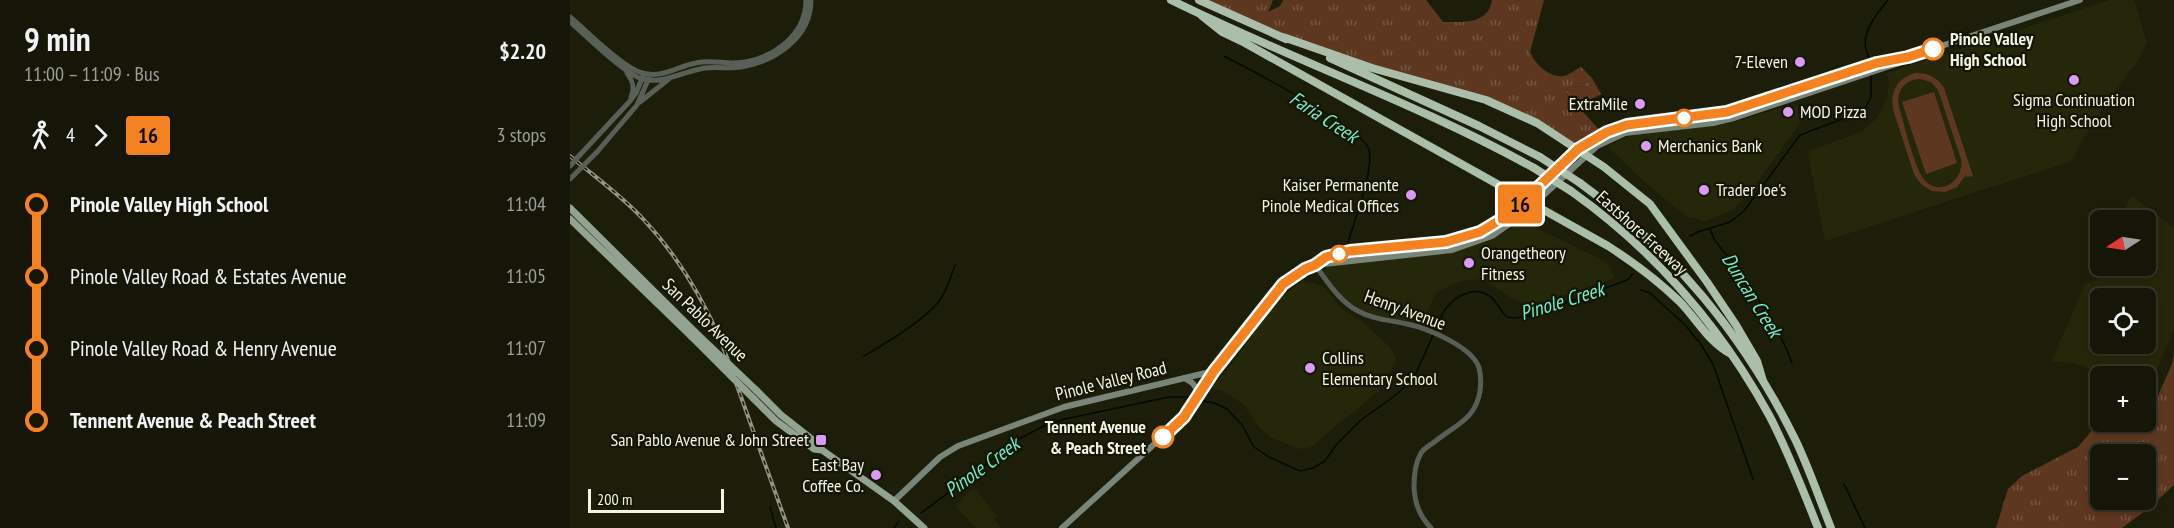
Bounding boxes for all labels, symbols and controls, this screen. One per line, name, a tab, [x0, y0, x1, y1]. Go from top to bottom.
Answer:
text: 9 min	[24, 17, 91, 60]
place label: Pinole Valley High School	[1950, 27, 2034, 71]
text: $2.20	[499, 37, 546, 65]
marker: Pinole Valley High School	[1922, 38, 1944, 60]
place label: 7-Eleven	[1734, 50, 1788, 73]
marker: 7-Eleven	[1793, 55, 1807, 69]
text: 11:00 – 11:09 · Bus	[24, 61, 159, 87]
marker: Sigma Continuation High School	[2067, 73, 2081, 87]
water label: Faria Creek	[1285, 85, 1365, 150]
place label: Sigma Continuation High School	[2013, 88, 2135, 132]
place label: ExtraMile	[1569, 92, 1628, 115]
marker: ExtraMile	[1633, 97, 1647, 111]
place label: MOD Pizza	[1800, 100, 1867, 123]
marker: MOD Pizza	[1781, 105, 1795, 119]
unlabelled marker	[1675, 109, 1693, 127]
icon: walk	[24, 119, 57, 152]
icon: forward	[84, 119, 117, 152]
text: 4	[66, 122, 75, 148]
text: 16	[138, 122, 158, 149]
text: 3 stops	[497, 122, 546, 148]
place label: Merchanics Bank	[1658, 134, 1762, 157]
marker: Merchanics Bank	[1639, 139, 1653, 153]
place label: Kaiser Permanente Pinole Medical Offices	[1262, 173, 1399, 217]
place label: Trader Joe's	[1716, 178, 1786, 201]
marker: Trader Joe's	[1697, 183, 1711, 197]
line badge: 16	[1493, 184, 1547, 224]
street label: Eastshore Freeway	[1592, 185, 1693, 280]
marker: Kaiser Permanente Pinole Medical Offices	[1404, 188, 1418, 202]
text: Pinole Valley High School	[70, 190, 268, 218]
text: 11:04	[506, 191, 546, 217]
text: 16	[1510, 191, 1530, 218]
north arrow	[2090, 210, 2156, 276]
map controls	[2090, 210, 2156, 510]
place label: Orangetheory Fitness	[1481, 241, 1566, 285]
unlabelled marker	[1330, 245, 1348, 263]
water label: Duncan Creek	[1716, 248, 1789, 344]
marker: Orangetheory Fitness	[1462, 256, 1476, 270]
text: Pinole Valley Road & Estates Avenue	[70, 262, 347, 290]
text: 11:05	[506, 263, 546, 289]
street label: San Pablo Avenue	[658, 273, 753, 366]
water label: Pinole Creek	[1517, 275, 1609, 326]
street label: Henry Avenue	[1361, 284, 1449, 335]
button: locate	[2090, 288, 2156, 354]
text: Pinole Valley Road & Henry Avenue	[70, 334, 337, 362]
text: 11:07	[506, 335, 546, 361]
place label: Collins Elementary School	[1322, 346, 1438, 390]
street label: Pinole Valley Road	[1053, 356, 1169, 405]
marker: Collins Elementary School	[1303, 361, 1317, 375]
button: +	[2090, 366, 2156, 432]
text: Tennent Avenue & Peach Street	[70, 406, 316, 434]
text: 11:09	[506, 407, 546, 433]
place label: Tennent Avenue & Peach Street	[1045, 415, 1147, 459]
marker: Tennent Avenue & Peach Street	[1152, 426, 1174, 448]
place label: San Pablo Avenue & John Street	[610, 428, 809, 451]
water label: Pinole Creek	[939, 430, 1026, 503]
marker: San Pablo Avenue & John Street	[814, 433, 828, 447]
button: −	[2090, 444, 2156, 510]
place label: East Bay Coffee Co.	[802, 453, 864, 497]
marker: East Bay Coffee Co.	[869, 468, 883, 482]
scale bar	[588, 486, 724, 514]
text: 200 m	[597, 489, 632, 509]

